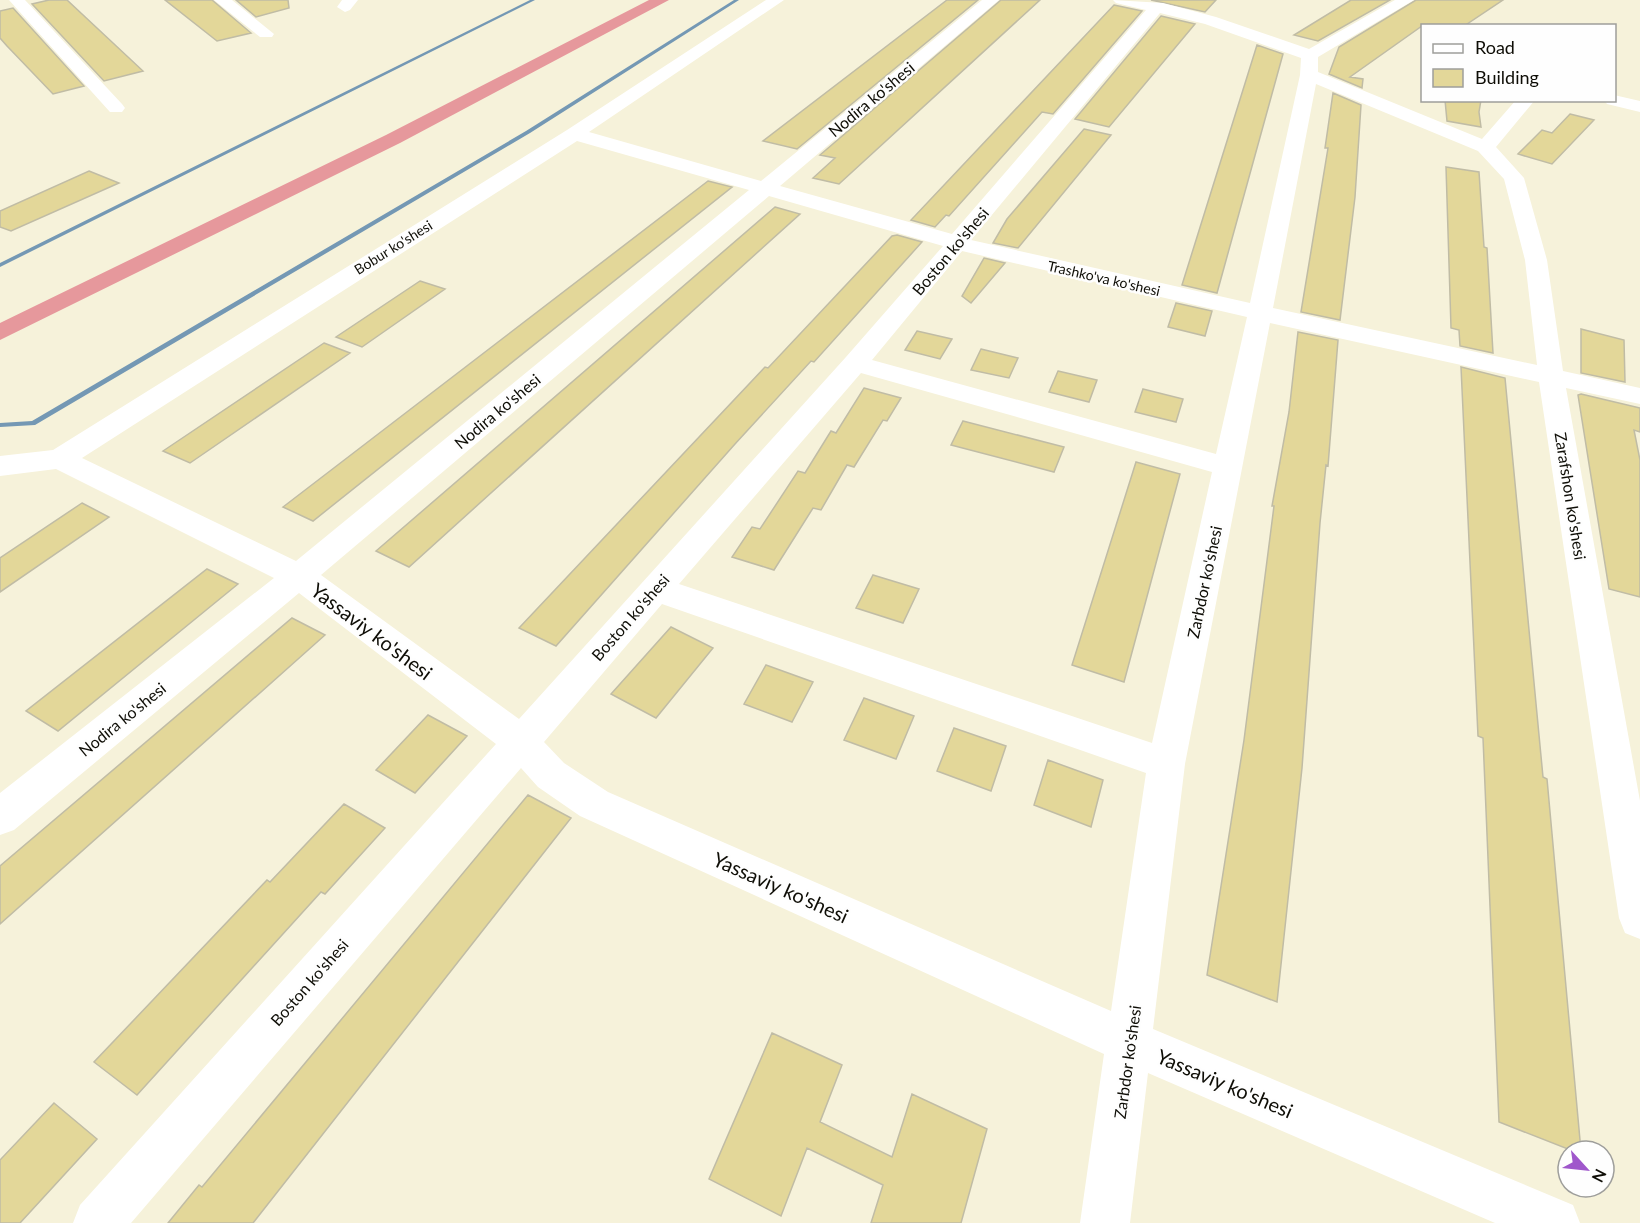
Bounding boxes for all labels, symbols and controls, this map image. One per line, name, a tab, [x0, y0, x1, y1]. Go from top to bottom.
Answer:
legend	[1421, 24, 1616, 102]
text: Road	[1475, 36, 1515, 58]
street label: Nodira ko'shesi	[824, 58, 918, 140]
text: Building	[1475, 66, 1539, 88]
street label: Boston ko'shesi	[908, 203, 992, 299]
street label: Bobur ko'shesi	[351, 216, 435, 278]
street label: Trashko'va ko'shesi	[1046, 257, 1162, 299]
street label: Nodira ko'shesi	[450, 370, 544, 452]
street label: Zarafshon ko'shesi	[1552, 431, 1590, 561]
street label: Zarbdor ko'shesi	[1183, 524, 1225, 640]
street label: Boston ko'shesi	[587, 570, 673, 664]
street label: Yassaviy ko'shesi	[307, 578, 437, 684]
street label: Nodira ko'shesi	[75, 678, 169, 760]
street label: Yassaviy ko'shesi	[710, 846, 852, 928]
street label: Boston ko'shesi	[266, 935, 352, 1029]
street label: Zarbdor ko'shesi	[1110, 1004, 1144, 1120]
street label: Yassaviy ko'shesi	[1153, 1044, 1297, 1122]
north arrow	[1556, 1139, 1616, 1199]
text: N	[1589, 1166, 1611, 1186]

